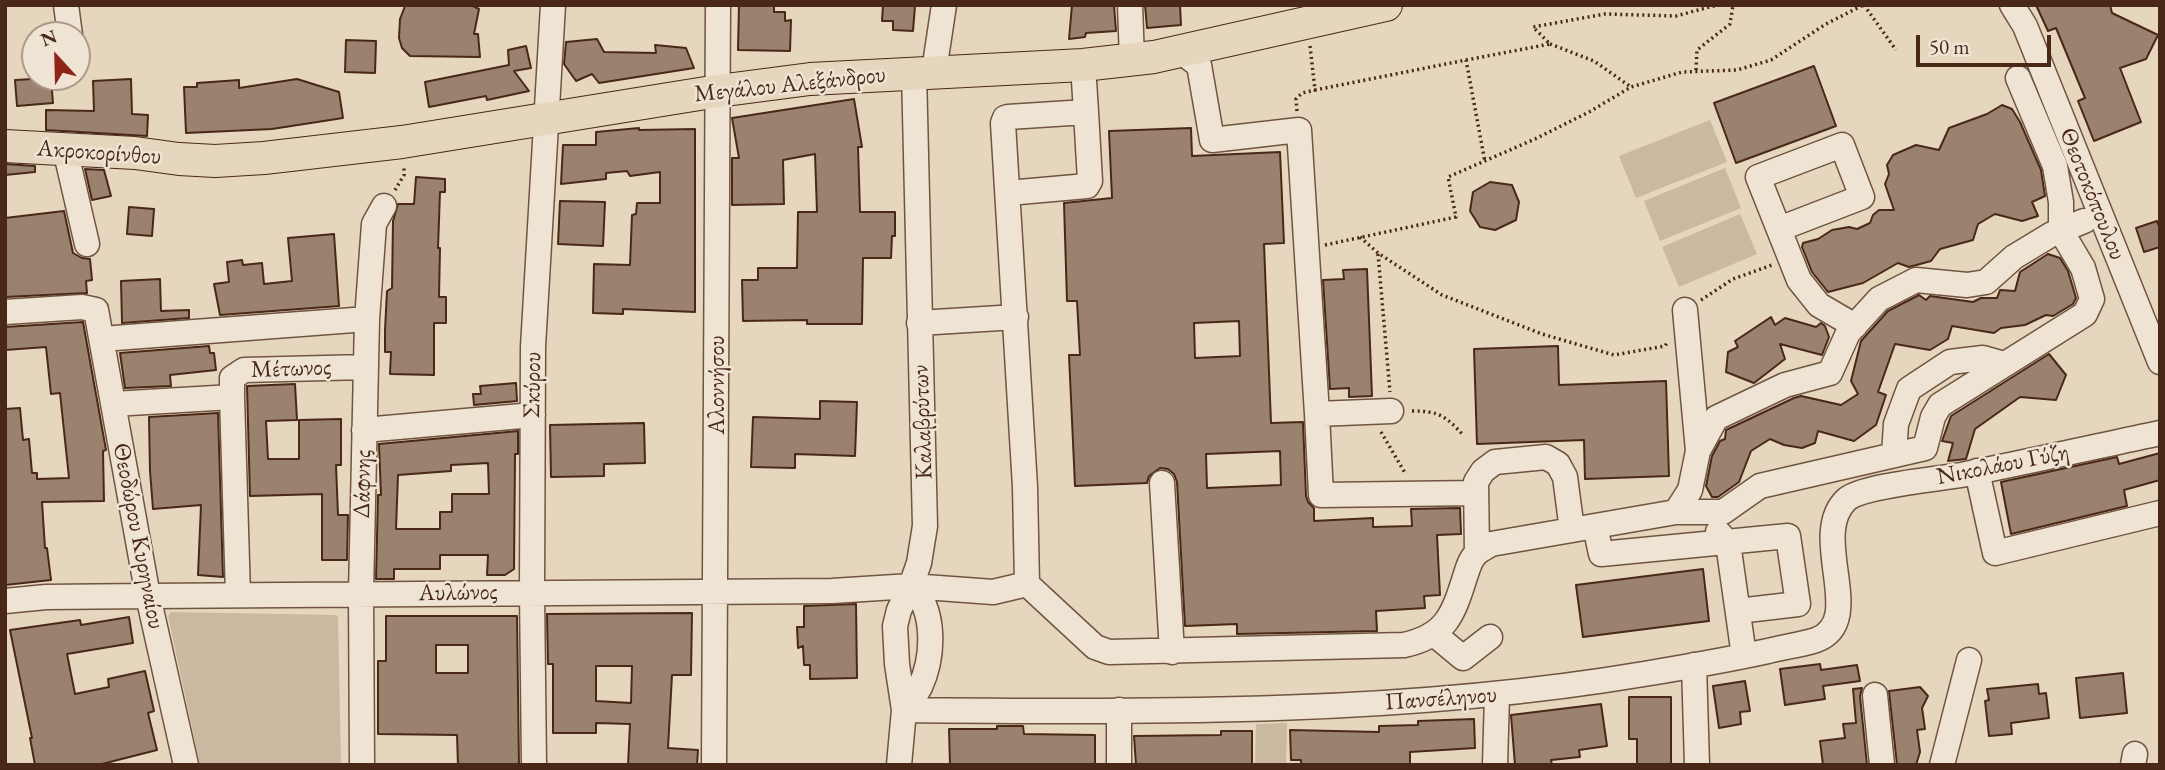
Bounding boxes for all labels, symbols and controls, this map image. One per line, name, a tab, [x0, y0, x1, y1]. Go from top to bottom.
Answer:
north arrow	[21, 21, 91, 91]
scale bar	[1920, 21, 2055, 65]
text: N	[37, 23, 61, 52]
text: 50 m	[1929, 33, 1970, 60]
street label: Μεγάλου Αλεξάνδρου	[693, 61, 887, 109]
street label: Θεοτοκόπουλου	[2052, 124, 2132, 264]
street label: Ακροκορίνθου	[36, 134, 162, 172]
street label: Αλοννήσου	[703, 335, 731, 435]
street label: Σκύρου	[518, 352, 548, 418]
street label: Μέτωνος	[250, 353, 332, 385]
street label: Καλαβρύτων	[907, 364, 939, 480]
street label: Νικολάου Γύζη	[1934, 438, 2072, 492]
street label: Θεοδώρου Κυρηναίου	[106, 440, 170, 632]
street label: Δάφνης	[348, 449, 378, 519]
street label: Αυλώνος	[418, 578, 498, 608]
street label: Πανσέληνου	[1384, 681, 1498, 717]

